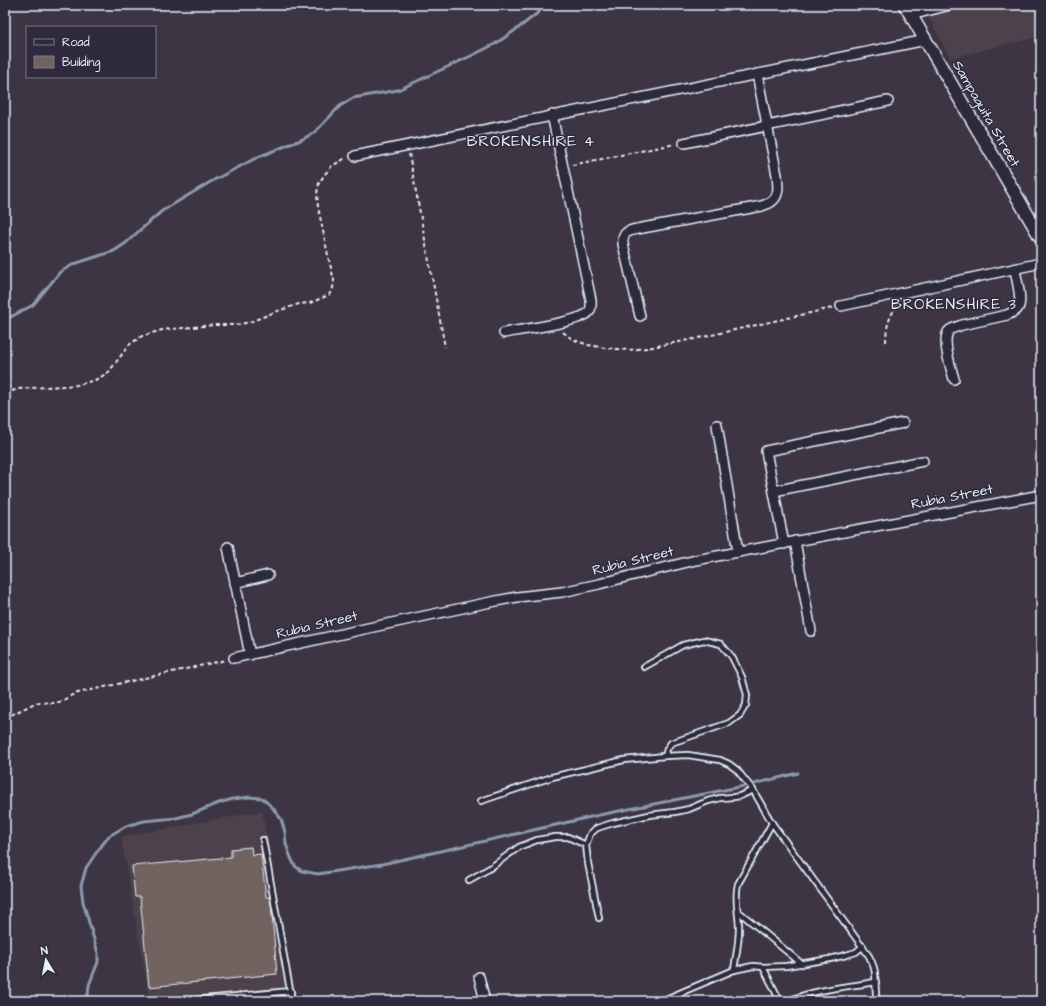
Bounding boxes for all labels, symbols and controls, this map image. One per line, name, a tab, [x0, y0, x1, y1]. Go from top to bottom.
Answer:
legend	[26, 26, 156, 78]
text: Road	[62, 34, 90, 51]
text: Building	[62, 54, 100, 72]
street label: Sampaguita Street	[947, 57, 1025, 171]
district label: BROKENSHIRE 4	[467, 131, 595, 152]
district label: BROKENSHIRE 3	[891, 294, 1017, 315]
street label: Rubia Street	[909, 479, 995, 515]
street label: Rubia Street	[590, 541, 676, 581]
street label: Rubia Street	[274, 606, 360, 644]
north arrow	[26, 940, 66, 980]
text: N	[40, 943, 49, 959]

